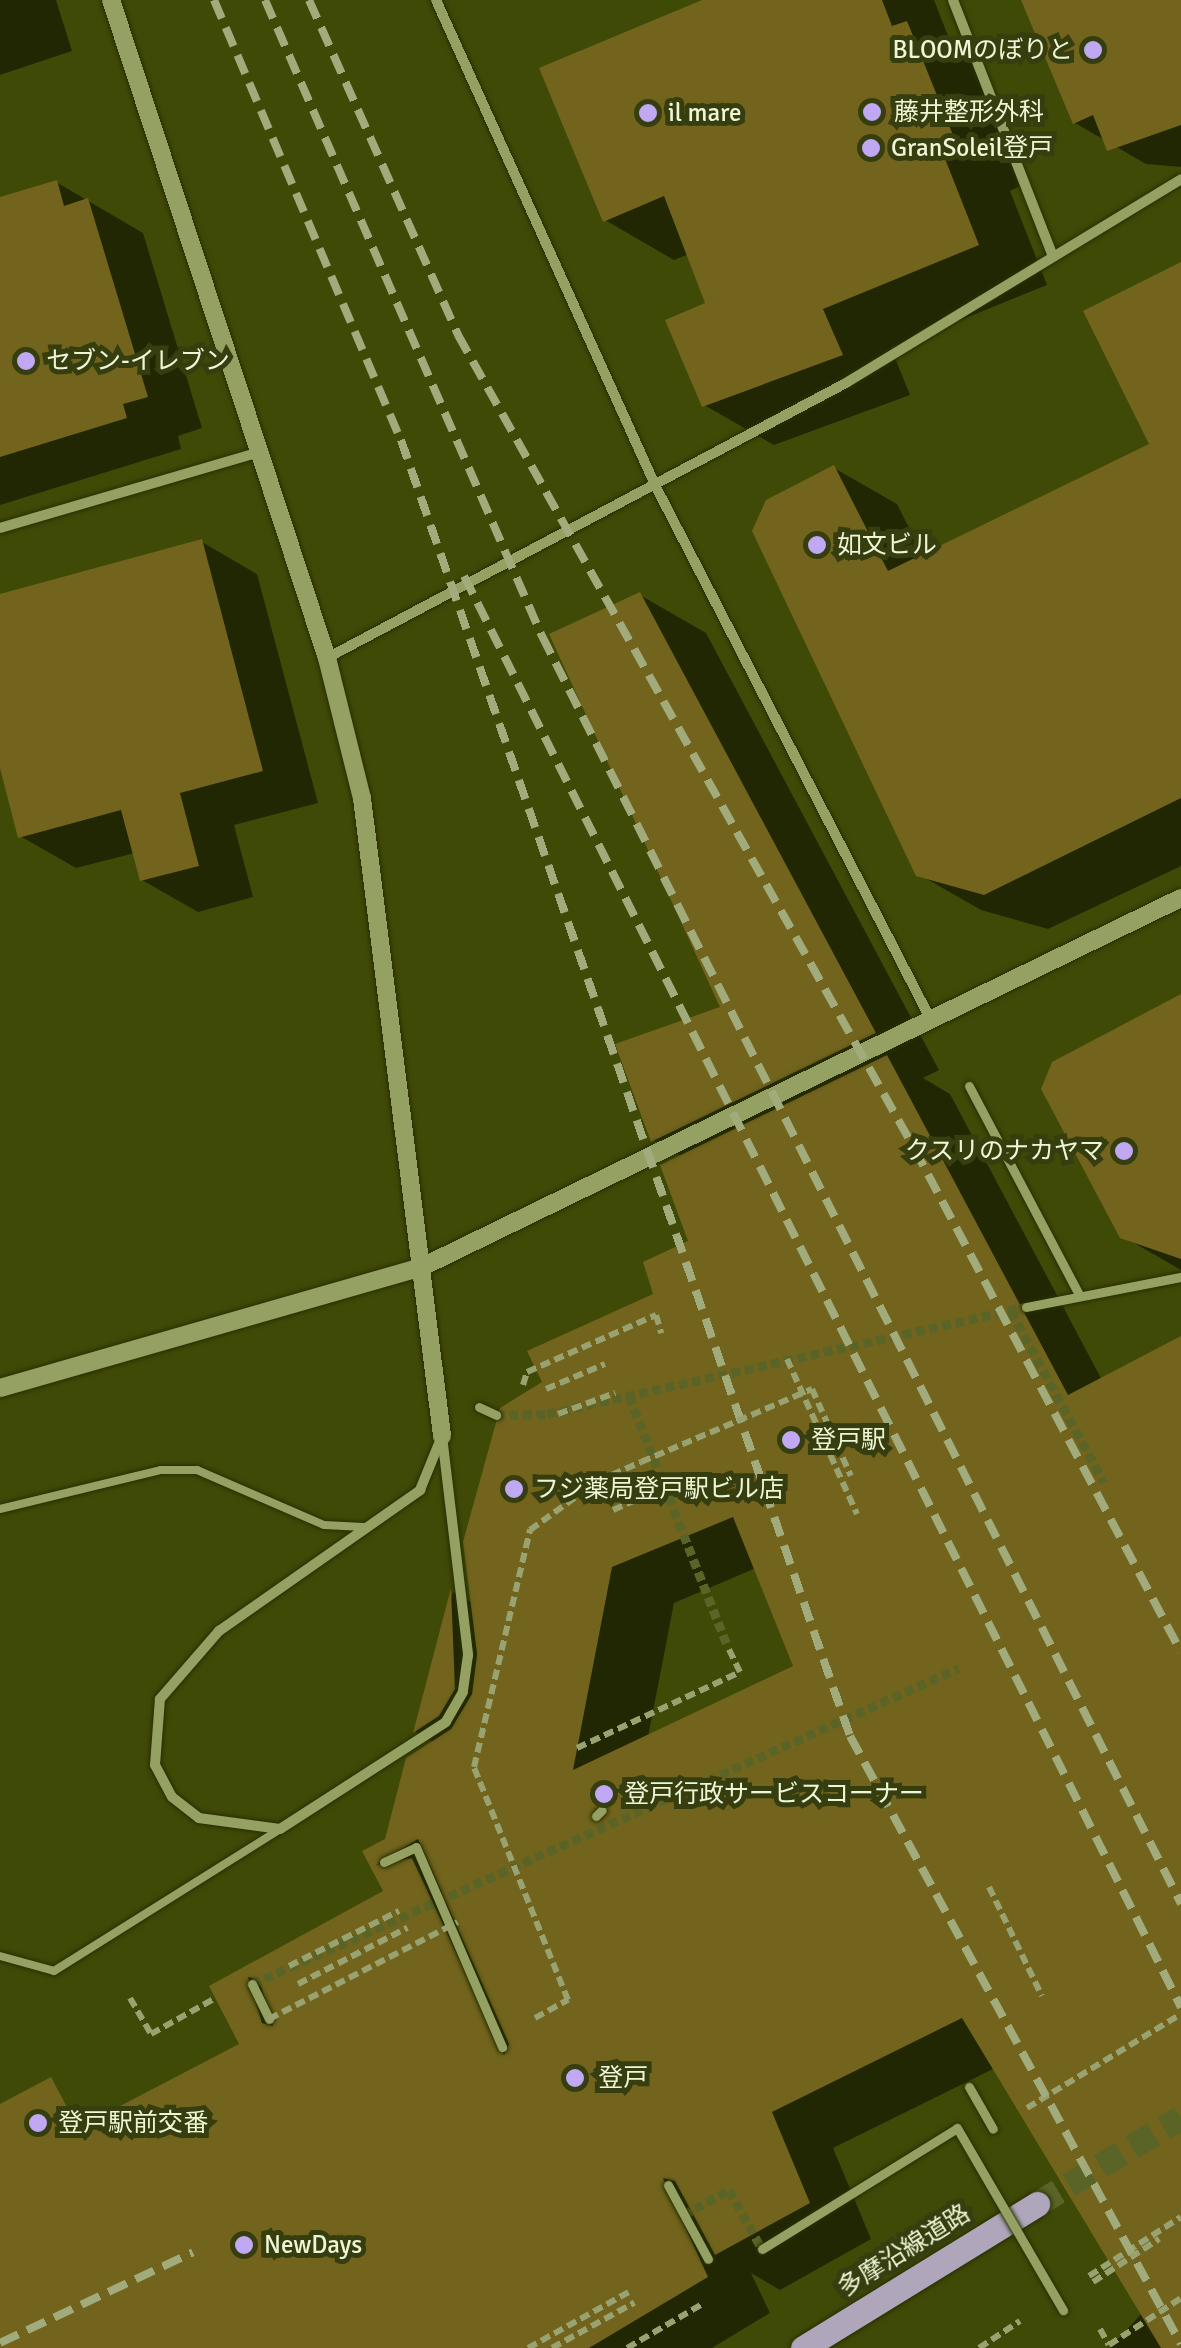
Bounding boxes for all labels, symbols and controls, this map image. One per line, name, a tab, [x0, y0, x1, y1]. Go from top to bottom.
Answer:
place label: BLOOMのぼりと	[892, 35, 1073, 65]
marker: BLOOMのぼりと	[1082, 39, 1104, 61]
place label: 藤井整形外科	[894, 97, 1044, 127]
place label: il mare	[668, 98, 741, 128]
marker: 藤井整形外科	[859, 99, 885, 125]
marker: il mare	[637, 102, 659, 124]
place label: GranSoleil登戸	[891, 133, 1053, 163]
marker: GranSoleil登戸	[860, 137, 882, 159]
place label: セブン-イレブン	[46, 346, 230, 376]
marker: セブン-イレブン	[15, 350, 37, 372]
place label: 如文ビル	[837, 530, 937, 560]
marker: 如文ビル	[806, 534, 828, 556]
place label: クスリのナカヤマ	[904, 1136, 1104, 1166]
marker: クスリのナカヤマ	[1113, 1140, 1135, 1162]
place label: 登戸駅	[811, 1425, 886, 1455]
marker: 登戸駅	[780, 1429, 802, 1451]
place label: フジ薬局登戸駅ビル店	[534, 1474, 784, 1504]
marker: フジ薬局登戸駅ビル店	[503, 1478, 525, 1500]
place label: 登戸行政サービスコーナー	[624, 1779, 924, 1809]
marker: 登戸行政サービスコーナー	[593, 1783, 615, 1805]
place label: 登戸	[598, 2063, 648, 2093]
marker: 登戸	[562, 2065, 588, 2091]
place label: 登戸駅前交番	[58, 2108, 208, 2138]
marker: 登戸駅前交番	[27, 2112, 49, 2134]
street label: 多摩沿線道路	[832, 2199, 976, 2303]
place label: NewDays	[264, 2230, 362, 2260]
marker: NewDays	[233, 2234, 255, 2256]

